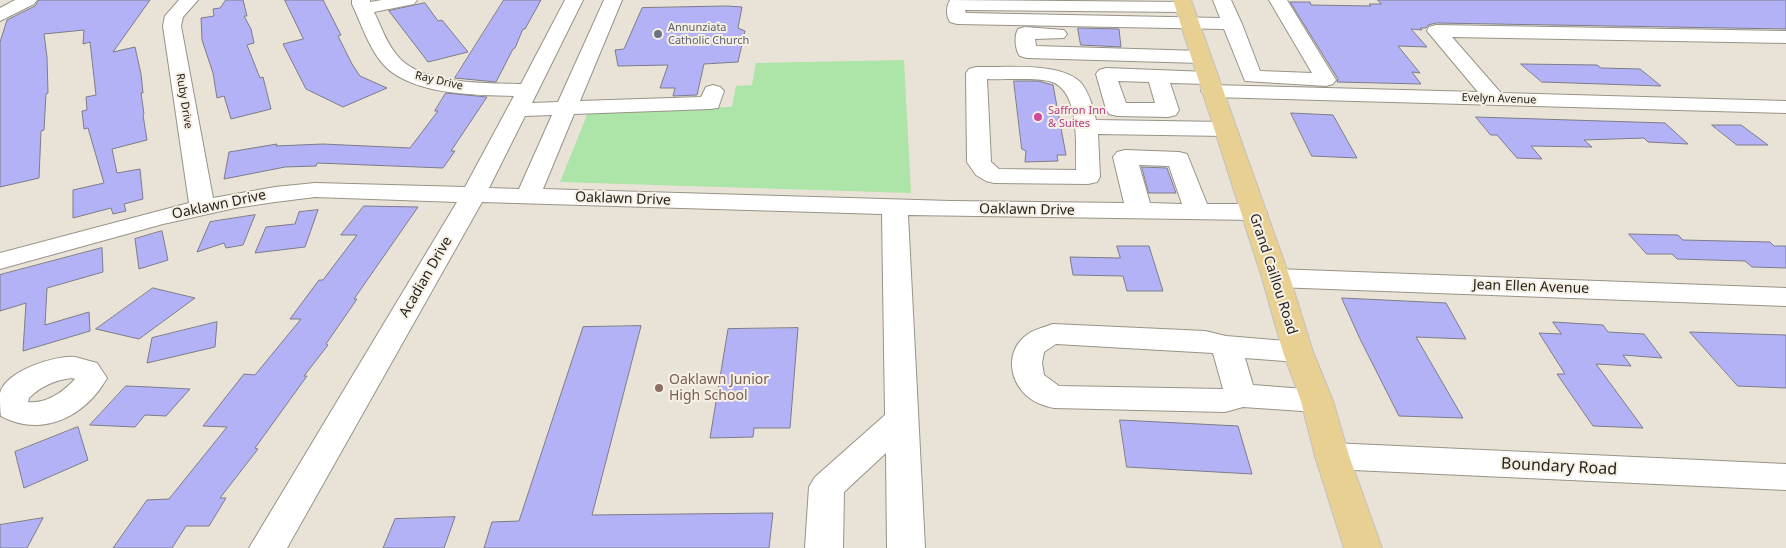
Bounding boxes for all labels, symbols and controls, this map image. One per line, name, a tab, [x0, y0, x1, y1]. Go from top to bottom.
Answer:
place label: Annunziata Catholic Church	[668, 21, 749, 47]
marker: Annunziata Catholic Church	[652, 28, 664, 40]
street label: Ray Drive	[414, 69, 464, 93]
street label: Ruby Drive	[173, 72, 195, 130]
street label: Evelyn Avenue	[1461, 91, 1537, 107]
place label: Saffron Inn & Suites	[1048, 104, 1106, 130]
marker: Saffron Inn & Suites	[1032, 111, 1044, 123]
street label: Oaklawn Drive	[170, 187, 268, 223]
street label: Oaklawn Drive	[575, 189, 671, 209]
street label: Oaklawn Drive	[979, 201, 1075, 219]
street label: Grand Caillou Road	[1245, 211, 1301, 337]
street label: Acadian Drive	[396, 234, 456, 320]
street label: Jean Ellen Avenue	[1473, 277, 1589, 297]
place label: Oaklawn Junior High School	[669, 372, 769, 404]
marker: Oaklawn Junior High School	[653, 382, 665, 394]
street label: Boundary Road	[1501, 454, 1617, 480]

